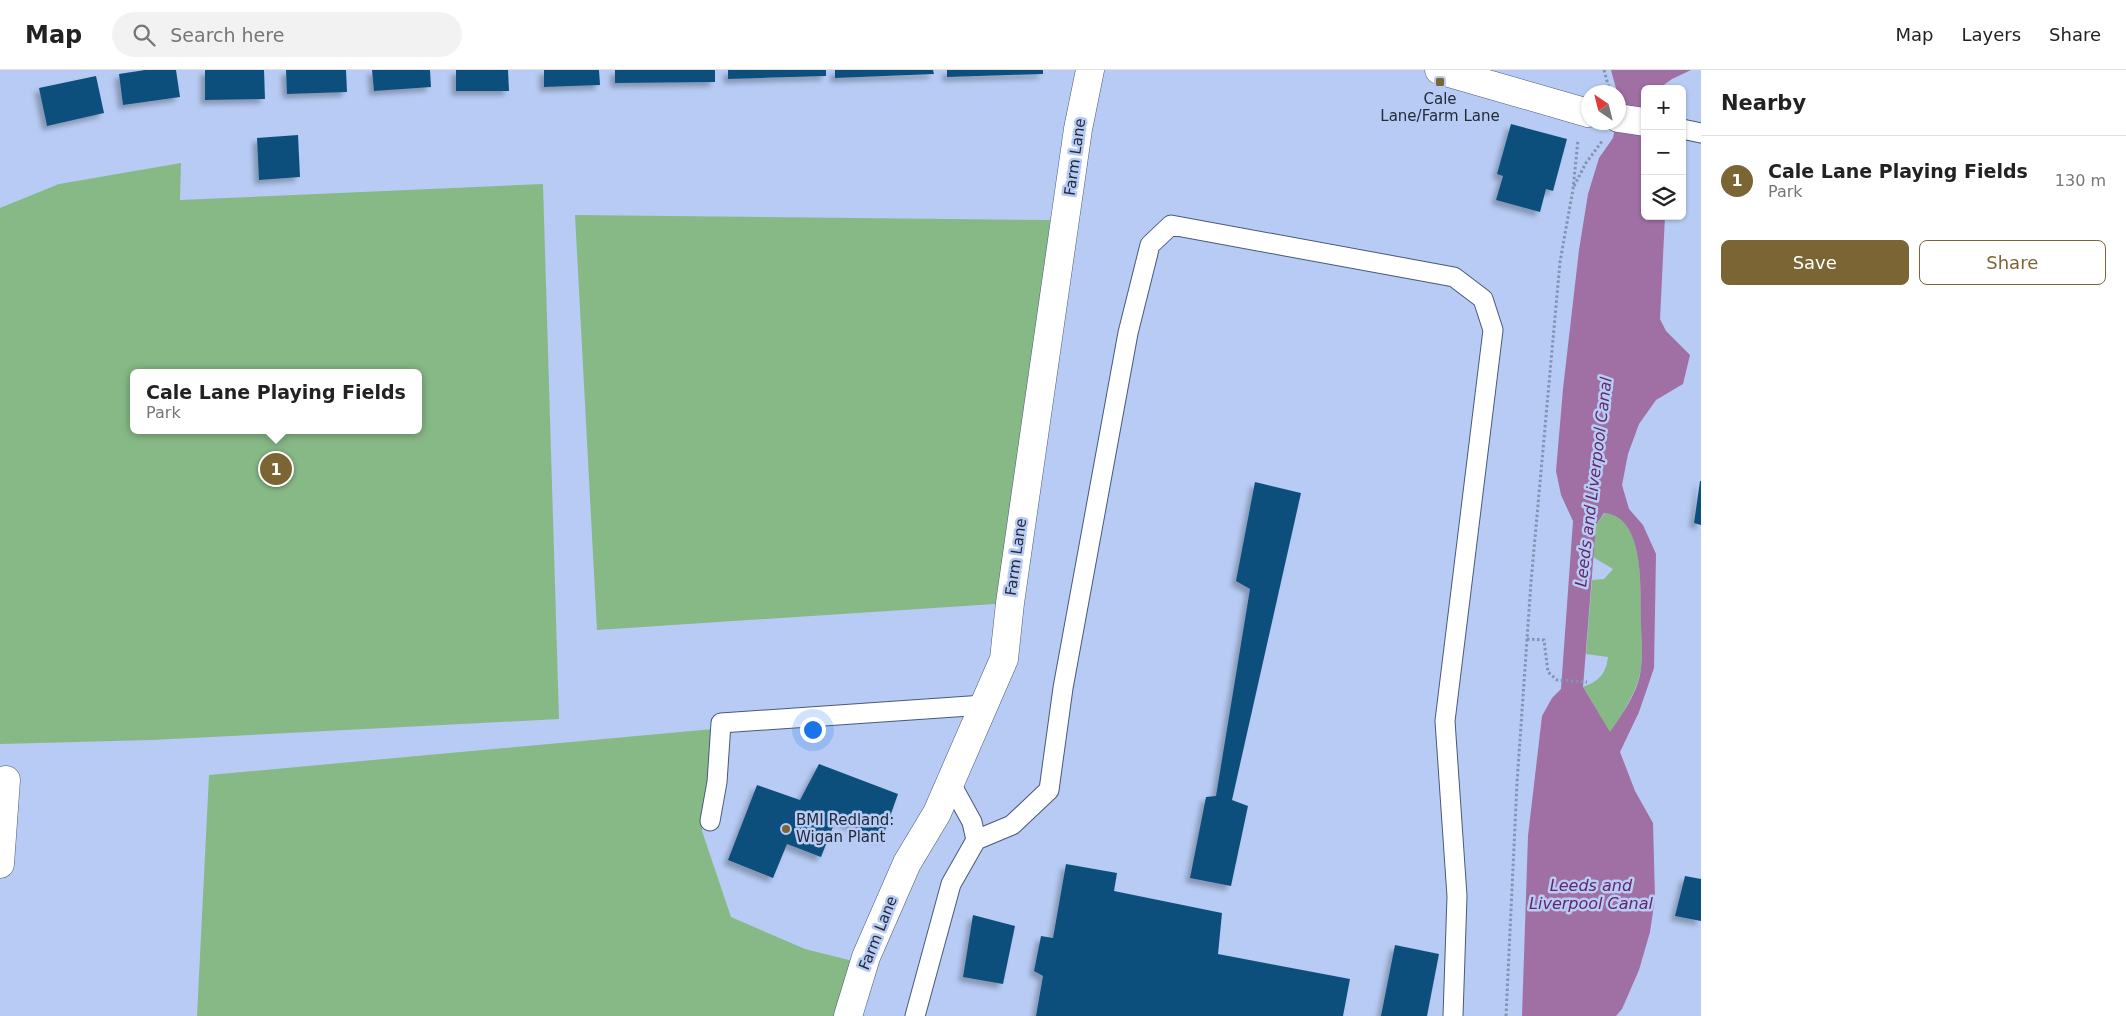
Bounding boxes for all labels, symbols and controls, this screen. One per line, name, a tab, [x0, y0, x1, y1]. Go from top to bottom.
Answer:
search box	[112, 12, 462, 57]
text: Map	[25, 21, 82, 49]
icon: search	[130, 21, 158, 49]
text: Search here	[170, 24, 284, 46]
text: Map	[1895, 24, 1933, 45]
text: Layers	[1961, 24, 2021, 45]
text: Share	[2049, 24, 2101, 45]
marker: Cale Lane/Farm Lane	[1434, 76, 1446, 88]
north arrow	[1581, 85, 1626, 130]
map controls	[1641, 85, 1686, 220]
button: +	[1641, 85, 1686, 130]
place label: Cale Lane/Farm Lane	[1380, 90, 1500, 125]
text: Nearby	[1721, 91, 1806, 115]
street label: Farm Lane	[1061, 117, 1089, 197]
button: −	[1641, 130, 1686, 175]
text: Cale Lane Playing Fields	[1768, 160, 2028, 182]
text: 1	[1731, 171, 1743, 190]
text: 130 m	[2055, 171, 2106, 190]
button: layers	[1641, 175, 1686, 220]
text: Park	[1768, 182, 1803, 201]
button: Save	[1721, 240, 1909, 285]
button: Share	[1919, 240, 2106, 285]
popup	[130, 369, 422, 434]
water label: Leeds and Liverpool Canal	[1571, 376, 1616, 588]
text: Cale Lane Playing Fields	[146, 381, 406, 403]
text: Park	[146, 403, 181, 422]
pin: 1	[260, 450, 292, 488]
street label: Farm Lane	[1002, 517, 1030, 597]
your location	[800, 717, 826, 743]
place label: BMI Redland: Wigan Plant	[796, 811, 894, 846]
marker: BMI Redland: Wigan Plant	[780, 823, 792, 835]
water label: Leeds and Liverpool Canal	[1529, 876, 1653, 913]
street label: Farm Lane	[855, 893, 901, 973]

